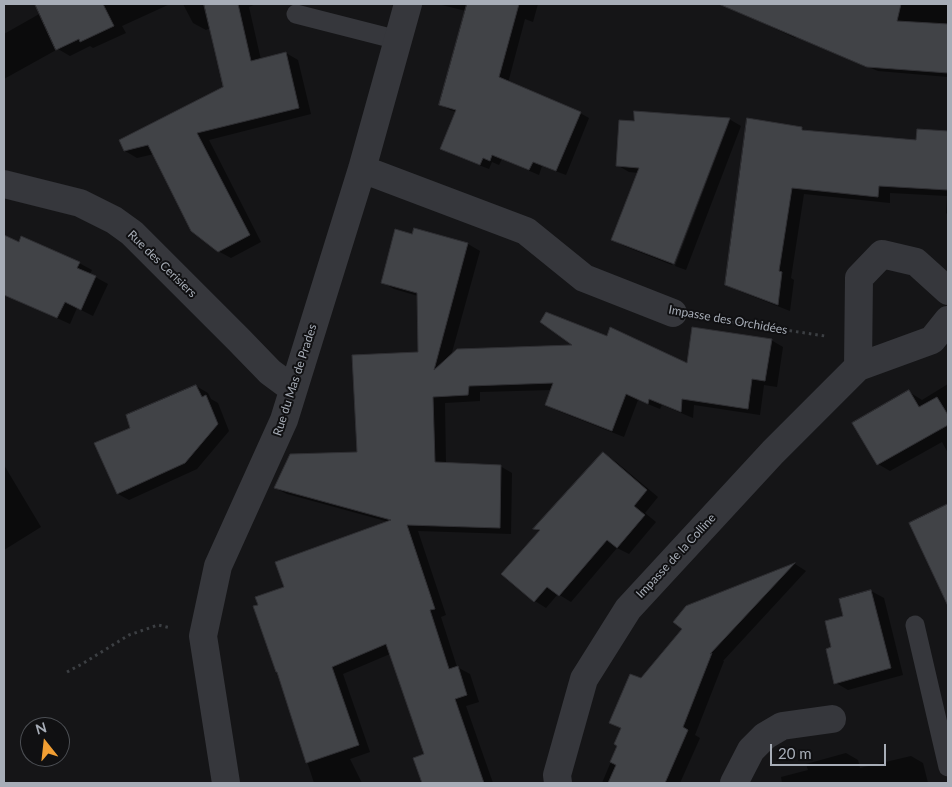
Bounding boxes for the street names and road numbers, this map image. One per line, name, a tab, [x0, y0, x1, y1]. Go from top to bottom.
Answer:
street label: Rue des Cerisiers	[125, 228, 199, 300]
street label: Impasse des Orchidées	[667, 302, 789, 338]
street label: Rue du Mas de Prades	[270, 322, 320, 438]
street label: Impasse de la Colline	[633, 511, 719, 601]

